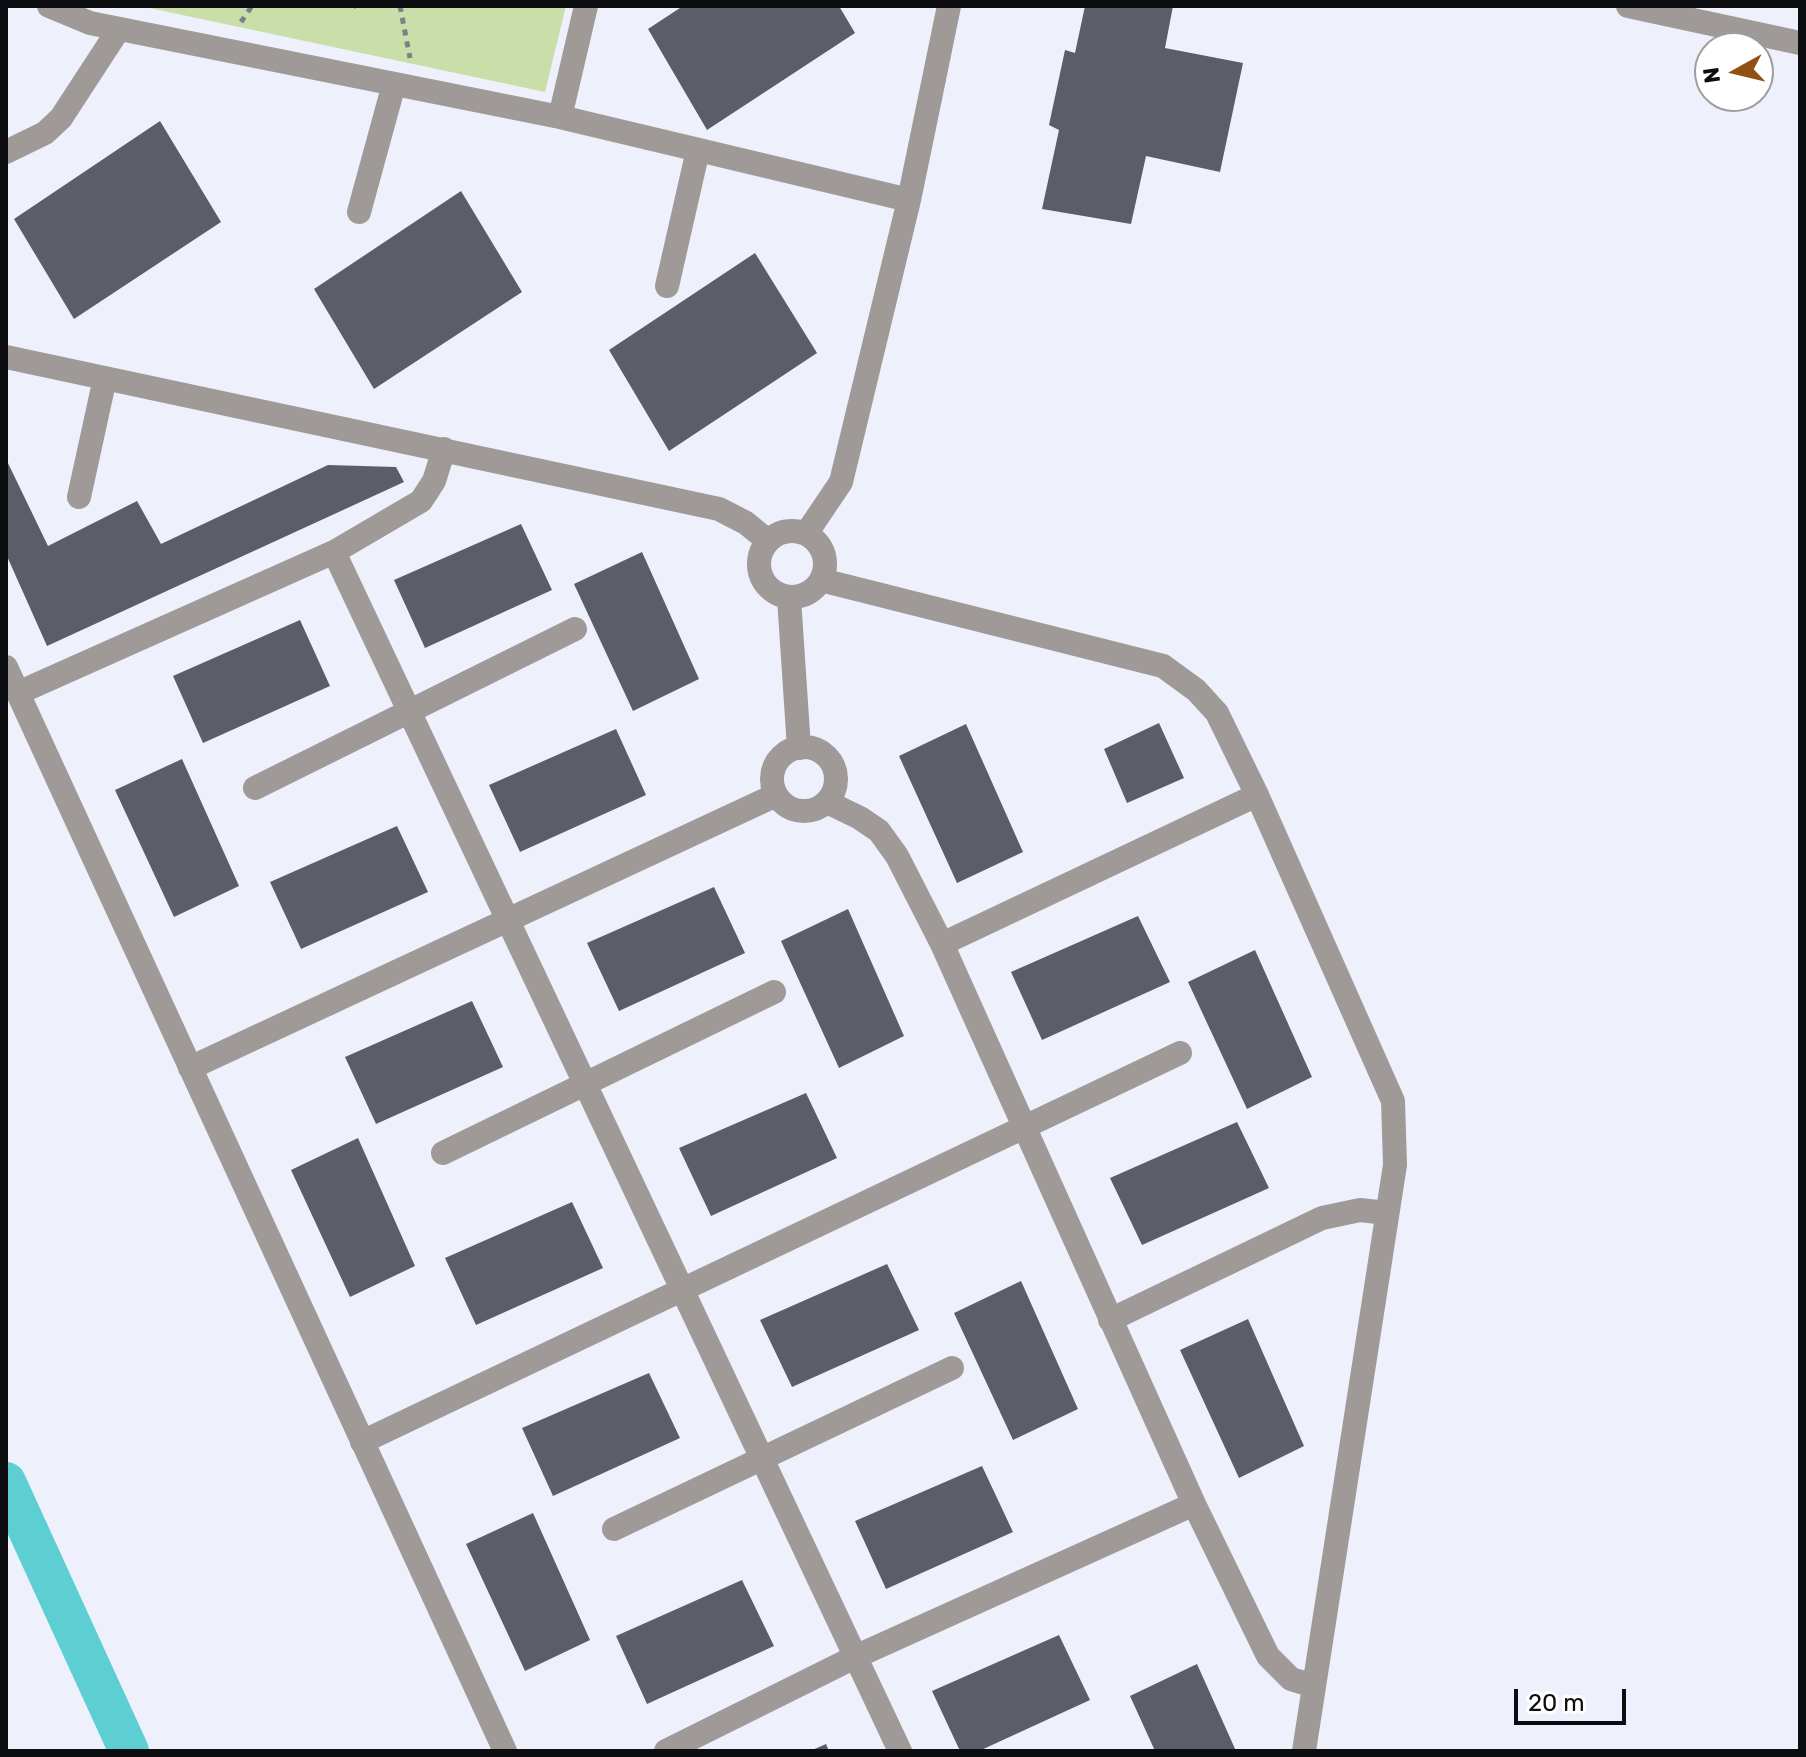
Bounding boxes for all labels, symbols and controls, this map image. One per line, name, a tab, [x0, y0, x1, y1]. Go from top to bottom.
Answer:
north arrow	[1694, 32, 1774, 112]
text: N	[1697, 65, 1726, 85]
scale bar	[1518, 1673, 1630, 1723]
text: 20 m	[1528, 1689, 1585, 1717]

